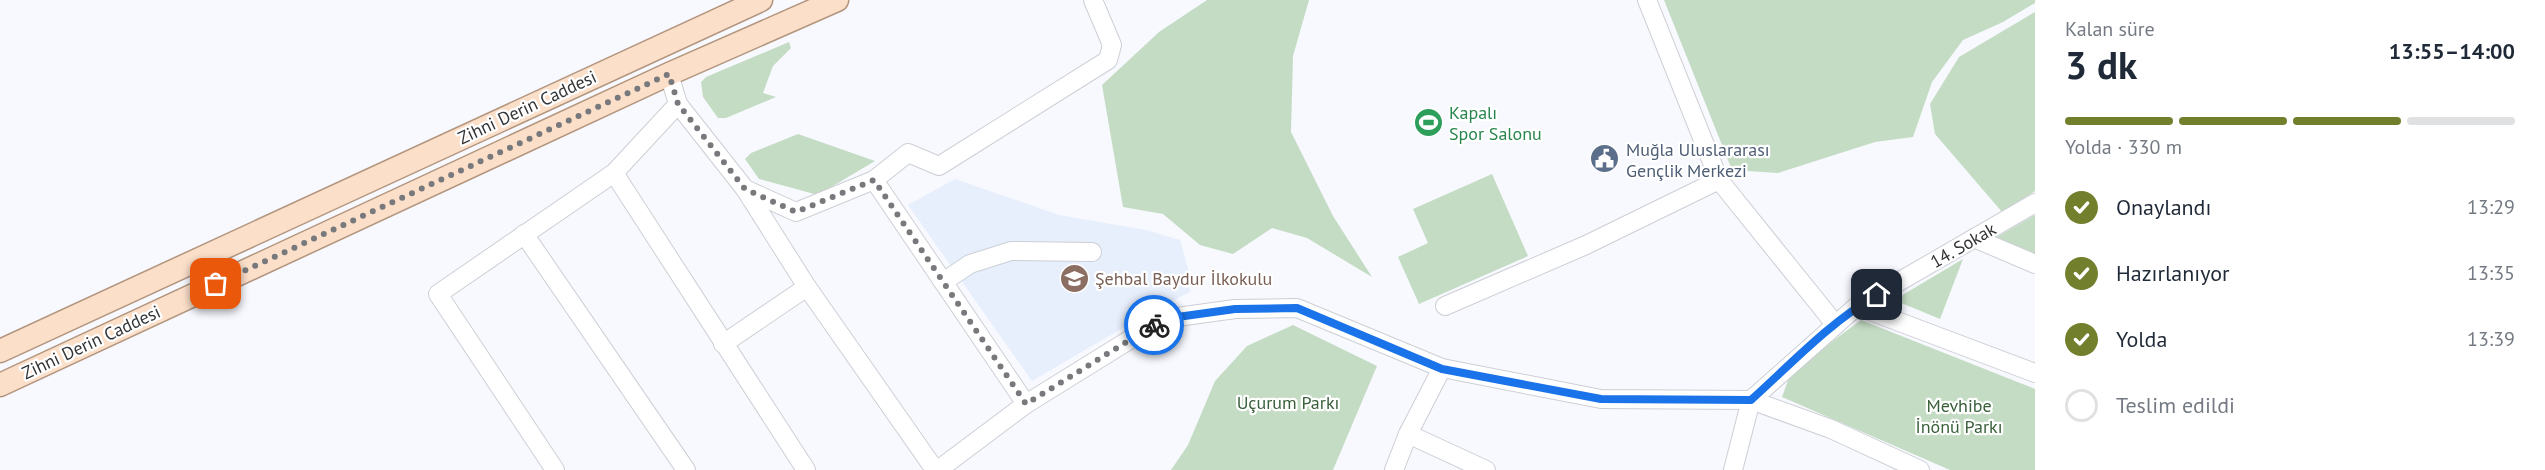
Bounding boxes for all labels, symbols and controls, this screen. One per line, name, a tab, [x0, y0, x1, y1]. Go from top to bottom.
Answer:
text: Kalan süre	[2065, 16, 2155, 42]
text: 13:55–14:00	[2389, 37, 2515, 65]
text: 3 dk	[2065, 39, 2137, 90]
street label: Zihni Derin Caddesi	[454, 65, 600, 149]
place label: Kapalı Spor Salonu	[1449, 101, 1542, 145]
sports icon: Kapalı Spor Salonu	[1412, 106, 1444, 138]
text: Yolda · 330 m	[2065, 134, 2182, 160]
place label: Muğla Uluslararası Gençlik Merkezi	[1626, 138, 1770, 182]
public building icon: Muğla Uluslararası Gençlik Merkezi	[1589, 143, 1621, 175]
icon: check	[2065, 191, 2098, 224]
text: Onaylandı	[2116, 193, 2211, 221]
text: 13:29	[2467, 194, 2515, 220]
street label: 14. Sokak	[1926, 217, 2000, 273]
icon: check	[2065, 257, 2098, 290]
pin	[190, 258, 241, 309]
text: Hazırlanıyor	[2116, 259, 2229, 287]
text: 13:35	[2467, 260, 2515, 286]
school or university icon: Şehbal Baydur İlkokulu	[1058, 262, 1090, 294]
icon: bag	[199, 267, 232, 300]
place label: Şehbal Baydur İlkokulu	[1095, 267, 1272, 290]
pin	[1851, 269, 1902, 320]
icon: home	[1860, 278, 1893, 311]
courier	[1124, 295, 1184, 355]
street label: Zihni Derin Caddesi	[18, 300, 164, 384]
icon: bike	[1138, 309, 1171, 342]
icon: check	[2065, 323, 2098, 356]
text: Yolda	[2116, 325, 2167, 353]
text: 13:39	[2467, 326, 2515, 352]
park label: Uçurum Parkı	[1237, 391, 1339, 414]
text: Teslim edildi	[2116, 391, 2235, 419]
park label: Mevhibe İnönü Parkı	[1915, 394, 2003, 438]

